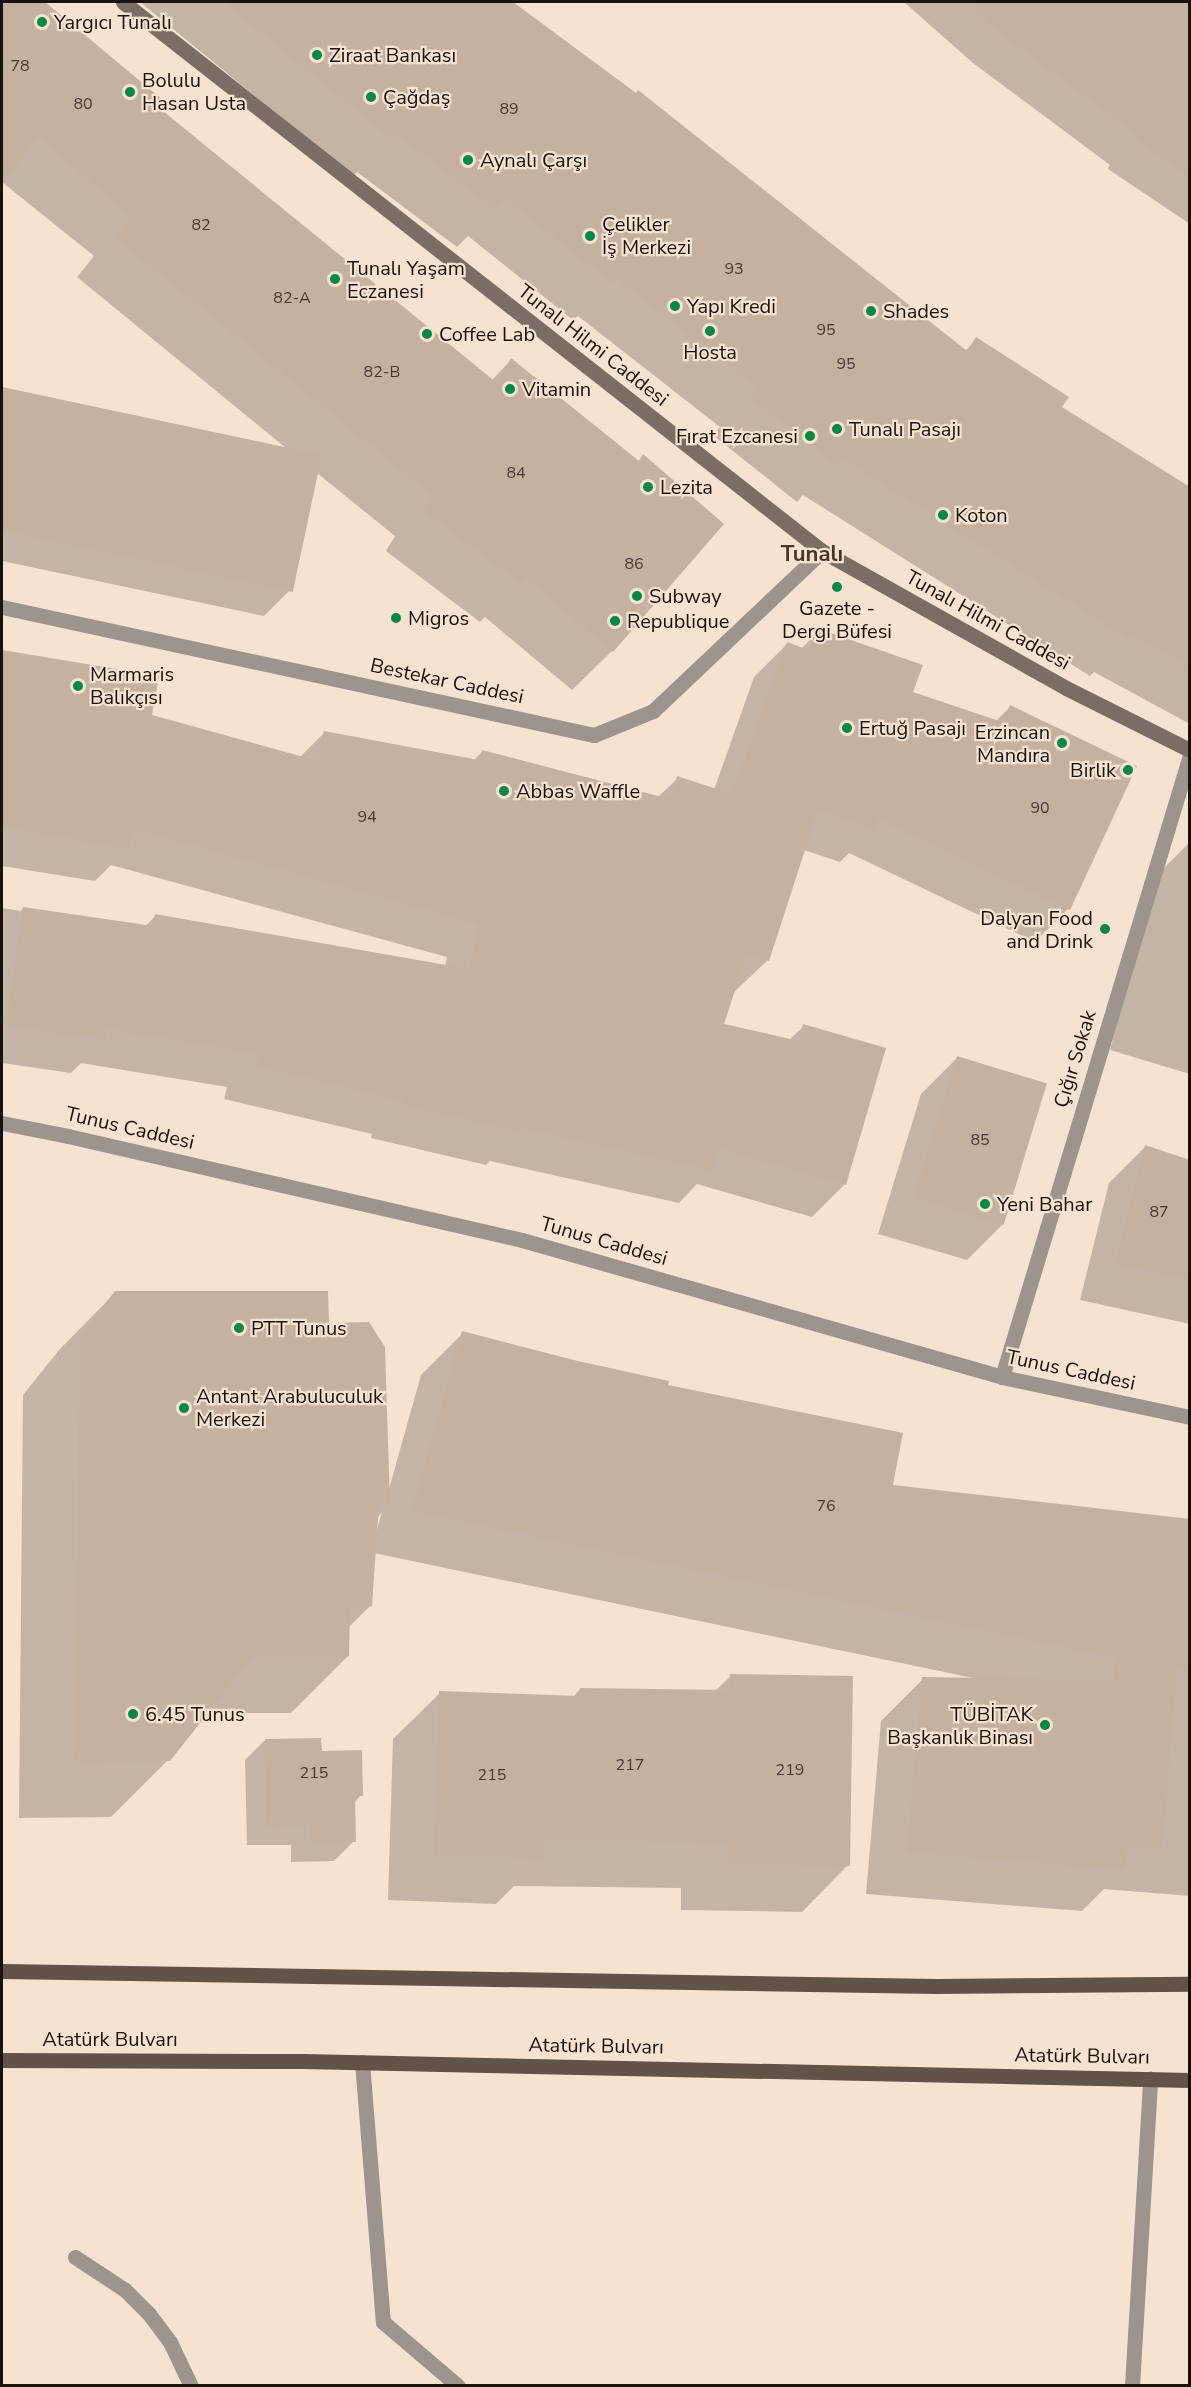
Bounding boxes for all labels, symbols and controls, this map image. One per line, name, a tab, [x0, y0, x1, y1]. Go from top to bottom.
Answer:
place label: Yargıcı Tunalı	[54, 10, 172, 34]
marker: Yargıcı Tunalı	[35, 15, 49, 29]
place label: Ziraat Bankası	[329, 43, 456, 67]
marker: Ziraat Bankası	[310, 48, 324, 62]
house number: 78	[10, 56, 30, 76]
place label: Bolulu Hasan Usta	[142, 68, 246, 115]
marker: Bolulu Hasan Usta	[123, 85, 137, 99]
place label: Çağdaş	[383, 85, 450, 109]
marker: Çağdaş	[364, 90, 378, 104]
house number: 80	[73, 94, 93, 114]
house number: 89	[499, 99, 519, 119]
place label: Aynalı Çarşı	[480, 148, 587, 172]
marker: Aynalı Çarşı	[461, 153, 475, 167]
place label: Çelikler İş Merkezi	[602, 213, 691, 260]
house number: 82	[191, 215, 211, 235]
marker: Çelikler İş Merkezi	[583, 229, 597, 243]
place label: Tunalı Yaşam Eczanesi	[347, 256, 465, 303]
house number: 93	[724, 259, 744, 279]
marker: Tunalı Yaşam Eczanesi	[328, 272, 342, 286]
street label: Tunalı Hilmi Caddesi	[513, 279, 673, 411]
house number: 82-A	[273, 288, 311, 308]
place label: Yapı Kredi	[687, 294, 776, 318]
marker: Yapı Kredi	[668, 299, 682, 313]
place label: Shades	[883, 299, 949, 323]
marker: Shades	[864, 304, 878, 318]
house number: 95	[816, 320, 836, 340]
place label: Coffee Lab	[439, 322, 535, 346]
marker: Hosta	[703, 324, 717, 338]
marker: Coffee Lab	[420, 327, 434, 341]
place label: Hosta	[683, 340, 737, 364]
house number: 95	[836, 354, 856, 374]
house number: 82-B	[364, 362, 400, 382]
place label: Vitamin	[522, 377, 591, 401]
marker: Vitamin	[503, 382, 517, 396]
place label: Tunalı Pasajı	[849, 417, 961, 441]
marker: Tunalı Pasajı	[830, 422, 844, 436]
place label: Fırat Ezcanesi	[676, 424, 798, 448]
marker: Fırat Ezcanesi	[803, 429, 817, 443]
house number: 84	[506, 463, 526, 483]
place label: Lezita	[660, 475, 713, 499]
marker: Lezita	[641, 480, 655, 494]
place label: Koton	[955, 503, 1008, 527]
marker: Koton	[936, 508, 950, 522]
district label: Tunalı	[781, 542, 843, 568]
house number: 86	[624, 554, 644, 574]
street label: Tunalı Hilmi Caddesi	[902, 565, 1074, 675]
marker: Gazete - Dergi Büfesi	[830, 580, 844, 594]
place label: Subway	[649, 584, 721, 608]
marker: Subway	[630, 589, 644, 603]
place label: Gazete - Dergi Büfesi	[782, 596, 892, 643]
place label: Migros	[408, 606, 469, 630]
place label: Republique	[627, 609, 729, 633]
marker: Migros	[389, 611, 403, 625]
marker: Republique	[608, 614, 622, 628]
street label: Bestekar Caddesi	[368, 653, 526, 709]
place label: Marmaris Balıkçısı	[90, 662, 174, 709]
marker: Marmaris Balıkçısı	[71, 679, 85, 693]
place label: Ertuğ Pasajı	[859, 716, 966, 740]
place label: Erzincan Mandıra	[975, 720, 1050, 767]
marker: Ertuğ Pasajı	[840, 721, 854, 735]
marker: Erzincan Mandıra	[1055, 736, 1069, 750]
place label: Birlik	[1070, 758, 1116, 782]
marker: Birlik	[1121, 763, 1135, 777]
place label: Abbas Waffle	[516, 779, 640, 803]
marker: Abbas Waffle	[497, 784, 511, 798]
house number: 90	[1030, 798, 1050, 818]
house number: 94	[357, 807, 377, 827]
place label: Dalyan Food and Drink	[980, 906, 1093, 953]
marker: Dalyan Food and Drink	[1098, 922, 1112, 936]
street label: Çığır Sokak	[1049, 1007, 1101, 1111]
street label: Tunus Caddesi	[63, 1102, 197, 1154]
house number: 85	[970, 1130, 990, 1150]
place label: Yeni Bahar	[997, 1192, 1092, 1216]
marker: Yeni Bahar	[978, 1197, 992, 1211]
house number: 87	[1149, 1202, 1169, 1222]
street label: Tunus Caddesi	[538, 1211, 670, 1271]
place label: PTT Tunus	[251, 1316, 347, 1340]
marker: PTT Tunus	[232, 1321, 246, 1335]
street label: Tunus Caddesi	[1004, 1345, 1138, 1395]
place label: Antant Arabuluculuk Merkezi	[196, 1384, 383, 1431]
marker: Antant Arabuluculuk Merkezi	[177, 1401, 191, 1415]
house number: 76	[816, 1496, 836, 1516]
place label: 6.45 Tunus	[145, 1702, 245, 1726]
place label: TÜBİTAK Başkanlık Binası	[887, 1702, 1033, 1749]
marker: 6.45 Tunus	[126, 1707, 140, 1721]
marker: TÜBİTAK Başkanlık Binası	[1038, 1718, 1052, 1732]
house number: 217	[616, 1755, 644, 1775]
house number: 219	[776, 1760, 804, 1780]
house number: 215	[300, 1763, 328, 1783]
house number: 215	[478, 1765, 506, 1785]
street label: Atatürk Bulvarı	[42, 2027, 178, 2051]
street label: Atatürk Bulvarı	[528, 2033, 664, 2059]
street label: Atatürk Bulvarı	[1014, 2043, 1150, 2069]

